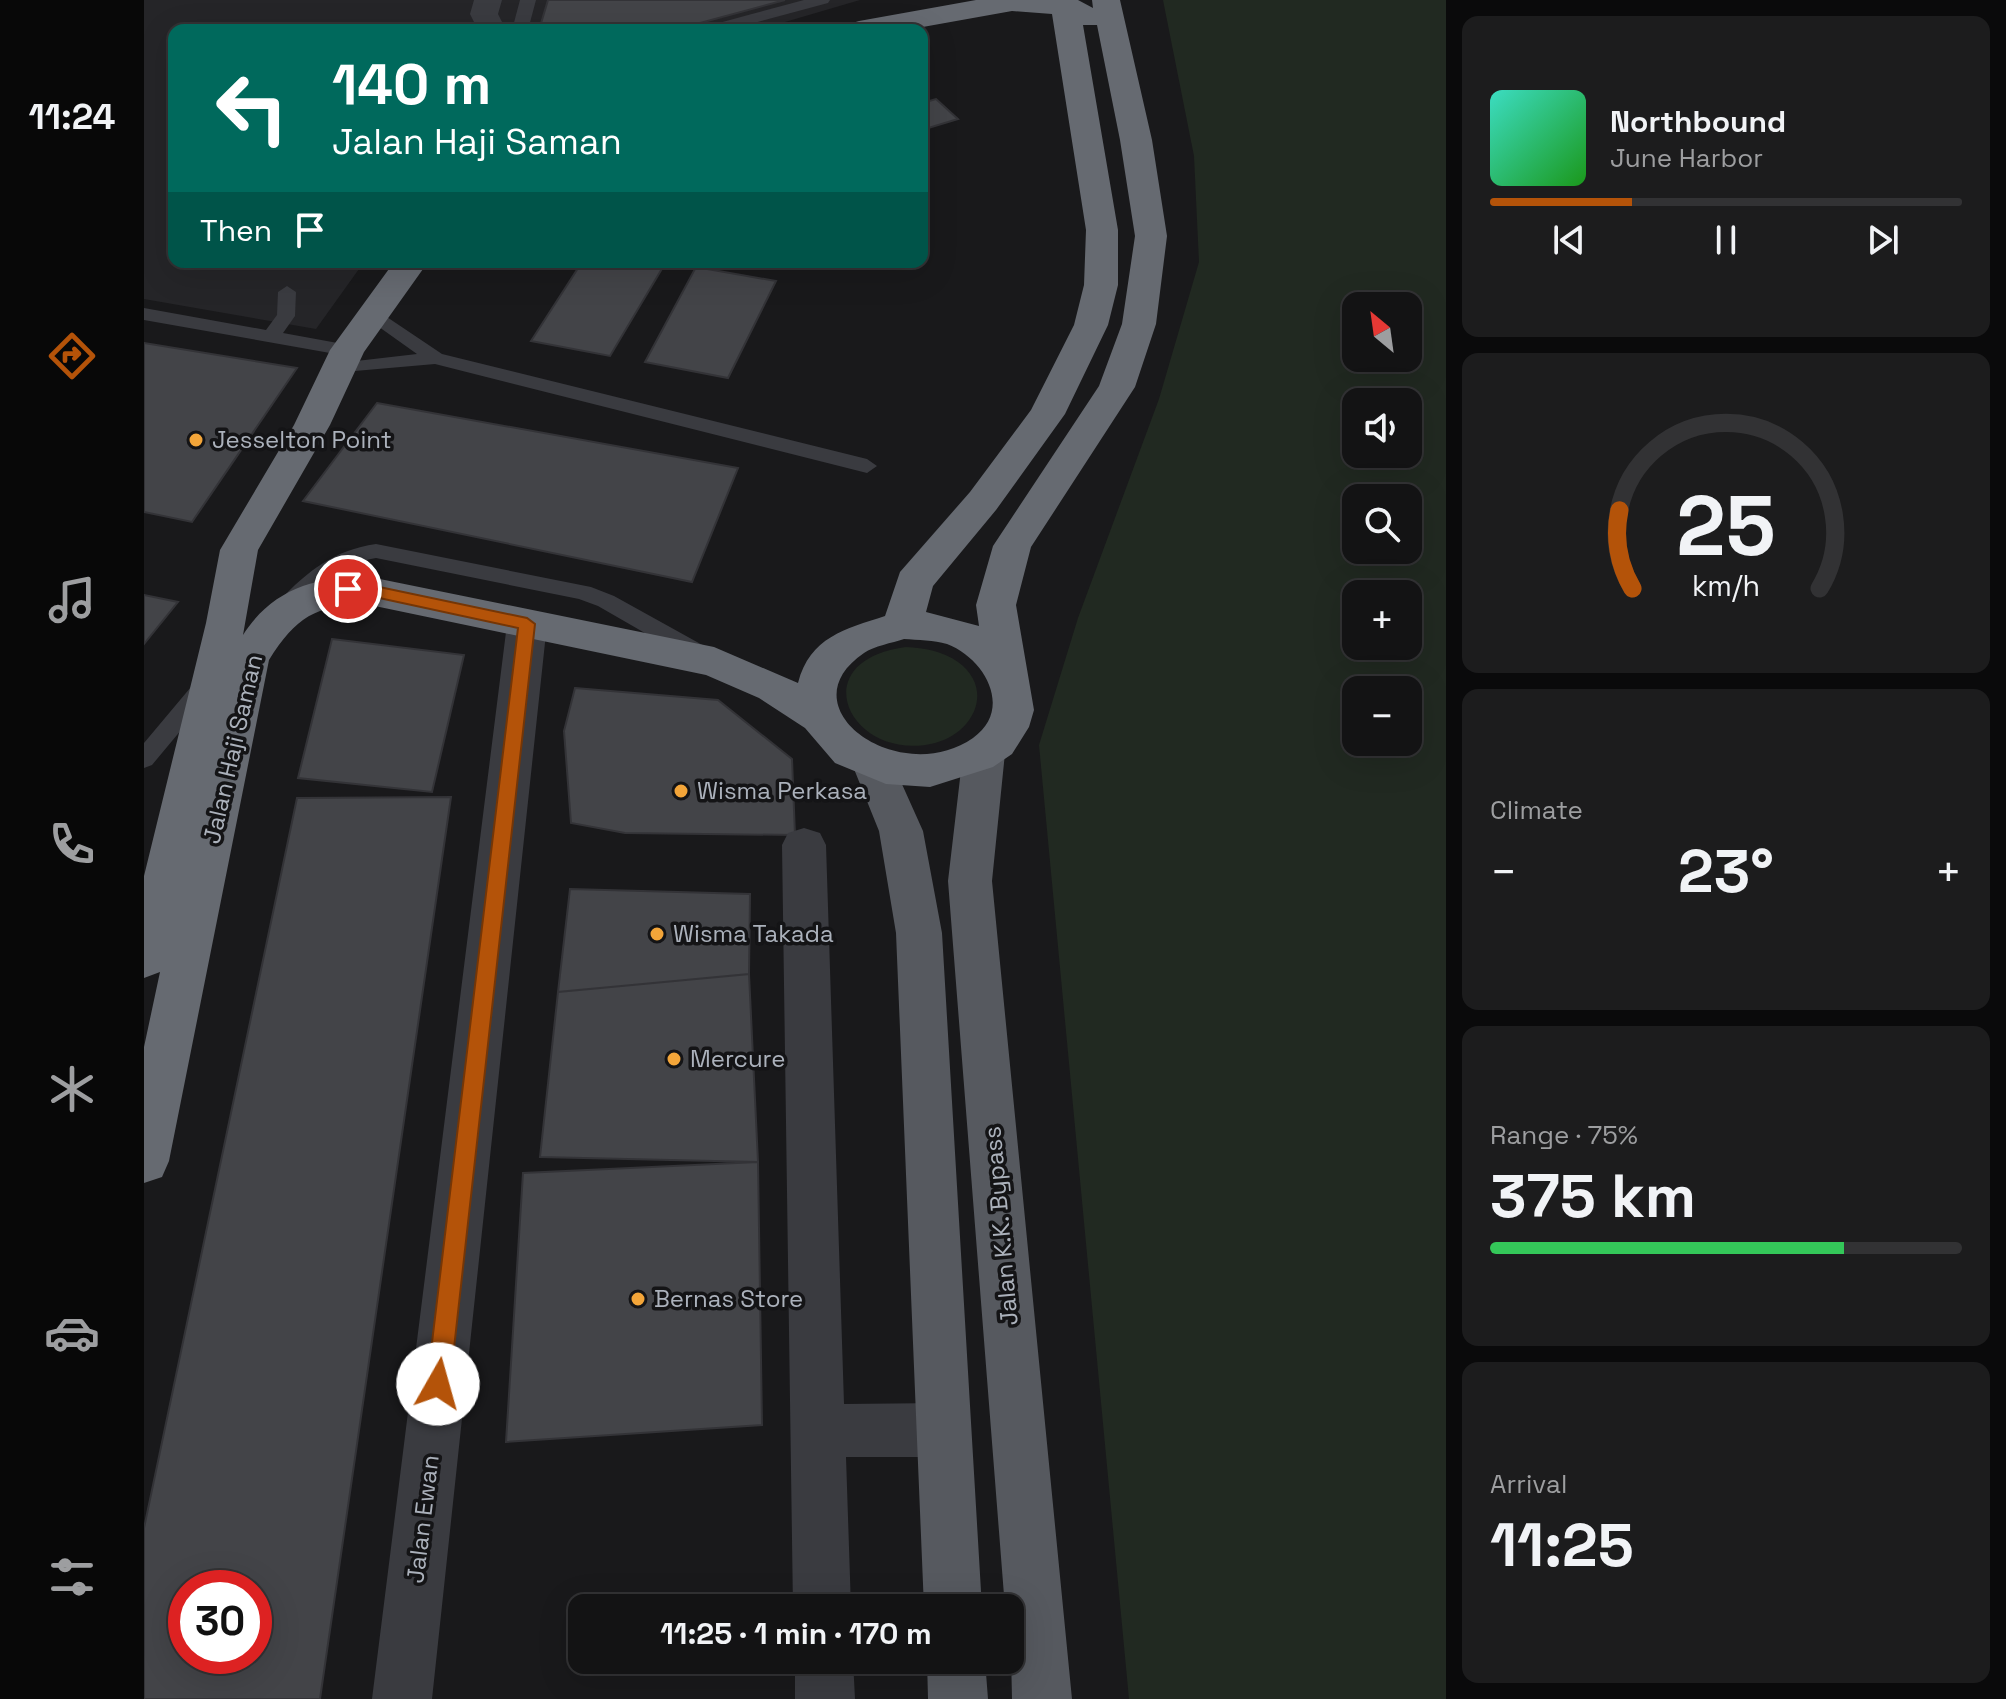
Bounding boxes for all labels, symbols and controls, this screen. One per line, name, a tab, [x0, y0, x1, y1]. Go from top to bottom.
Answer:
text: 140 m	[332, 49, 491, 120]
icon: left	[200, 56, 304, 160]
text: 11:24	[29, 94, 115, 140]
text: Northbound	[1610, 102, 1786, 141]
text: Jalan Haji Saman	[332, 119, 622, 165]
text: June Harbor	[1610, 141, 1763, 175]
icon: arrive	[288, 208, 332, 252]
text: Then	[200, 211, 272, 250]
icon: previous	[1547, 218, 1591, 262]
icon: pause	[1704, 218, 1748, 262]
icon: next	[1861, 218, 1905, 262]
north arrow	[1342, 292, 1422, 372]
map controls	[1342, 292, 1422, 756]
icon: directions	[44, 328, 100, 384]
button: sound	[1342, 388, 1422, 468]
place label: Jesselton Point	[212, 424, 392, 455]
marker: Jesselton Point	[187, 431, 205, 449]
text: 25	[1676, 472, 1776, 578]
button: search	[1342, 484, 1422, 564]
pin	[314, 555, 382, 623]
icon: arrive	[326, 567, 370, 611]
text: km/h	[1692, 568, 1760, 604]
icon: music	[44, 572, 100, 628]
button: +	[1342, 580, 1422, 660]
street label: Jalan Haji Saman	[196, 651, 269, 846]
button: −	[1342, 676, 1422, 756]
place label: Wisma Perkasa	[697, 775, 867, 806]
marker: Wisma Perkasa	[672, 782, 690, 800]
text: Climate	[1490, 793, 1583, 827]
icon: phone	[44, 816, 100, 872]
text: 23°	[1678, 833, 1774, 910]
text: −	[1490, 844, 1517, 900]
text: +	[1935, 844, 1962, 900]
place label: Wisma Takada	[673, 918, 834, 949]
marker: Wisma Takada	[648, 925, 666, 943]
place label: Mercure	[690, 1043, 785, 1074]
marker: Mercure	[665, 1050, 683, 1068]
icon: climate	[44, 1061, 100, 1117]
text: Range · 75%	[1490, 1118, 1638, 1152]
street label: Jalan K.K. Bypass	[976, 1125, 1025, 1327]
text: 375 km	[1490, 1158, 1696, 1235]
place label: Bernas Store	[654, 1283, 803, 1314]
marker: Bernas Store	[629, 1290, 647, 1308]
icon: car	[44, 1305, 100, 1361]
position arrow	[396, 1342, 480, 1426]
street label: Jalan Ewan	[399, 1453, 446, 1585]
text: Arrival	[1490, 1467, 1567, 1501]
text: 11:25	[1490, 1507, 1634, 1584]
icon: filters	[44, 1549, 100, 1605]
speed limit sign: 30	[168, 1570, 272, 1674]
text: 11:25 · 1 min · 170 m	[660, 1614, 932, 1653]

